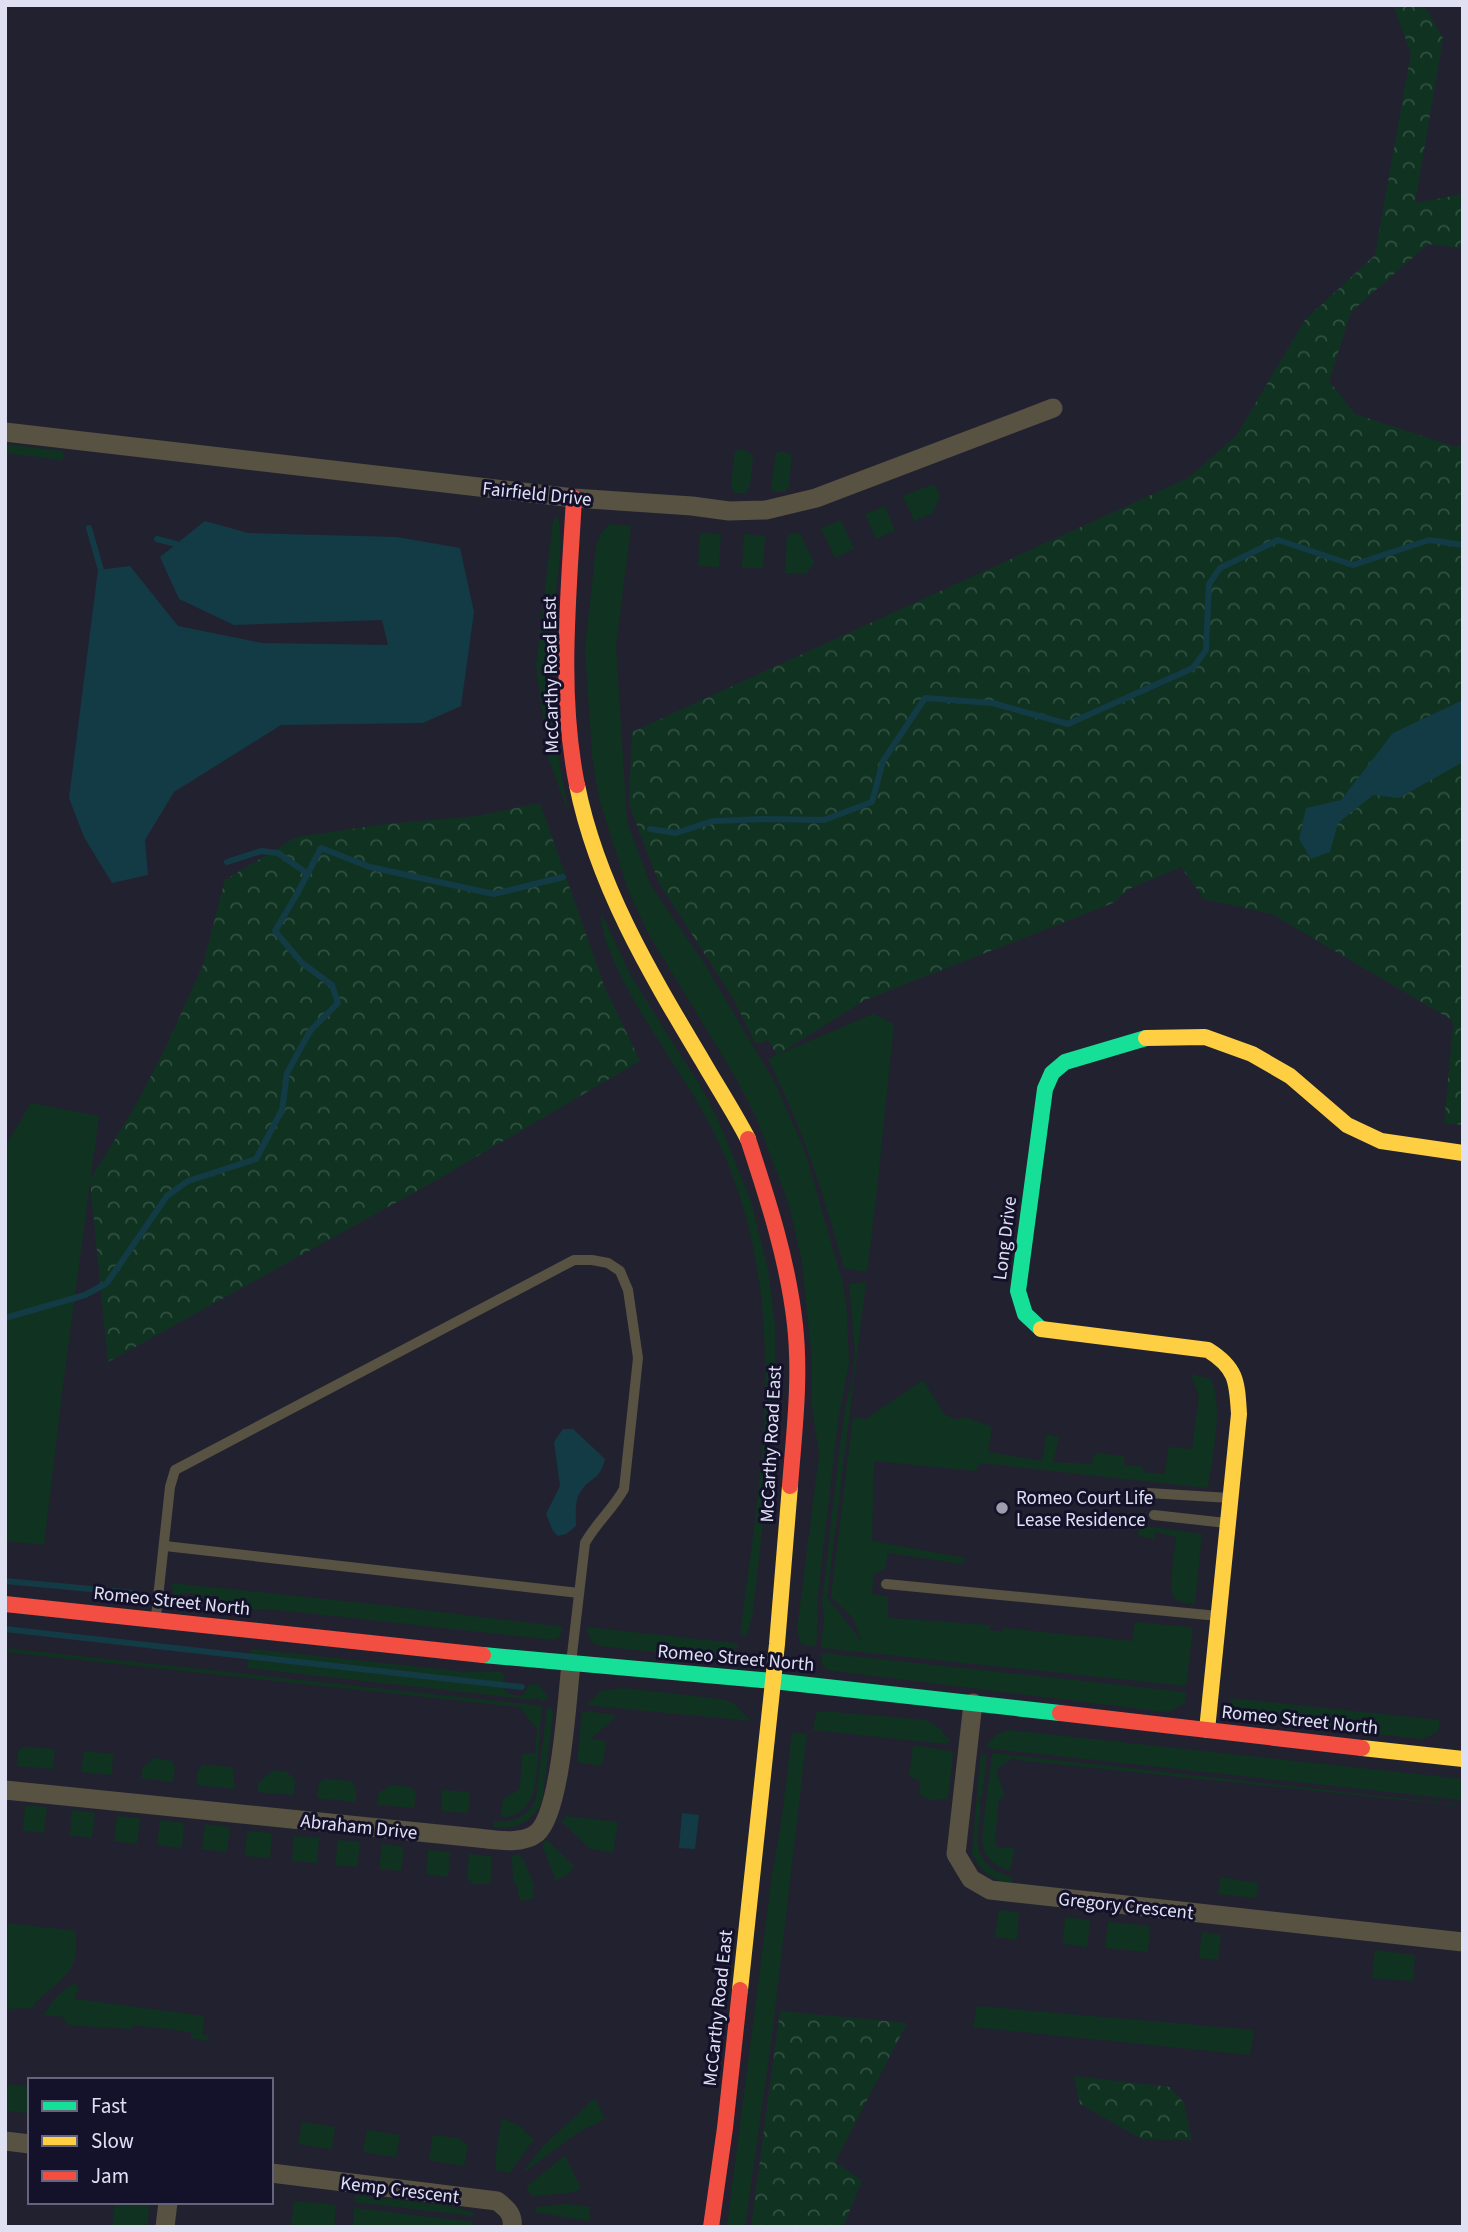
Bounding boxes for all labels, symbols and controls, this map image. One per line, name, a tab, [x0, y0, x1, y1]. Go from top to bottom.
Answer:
street label: Fairfield Drive	[481, 475, 593, 514]
street label: McCarthy Road East	[537, 596, 566, 754]
street label: Long Drive	[987, 1195, 1024, 1282]
street label: McCarthy Road East	[754, 1364, 789, 1523]
place label: Romeo Court Life Lease Residence	[1016, 1485, 1153, 1534]
marker: Romeo Court Life Lease Residence	[994, 1500, 1010, 1516]
street label: Romeo Street North	[92, 1580, 252, 1623]
street label: Romeo Street North	[656, 1638, 816, 1679]
street label: Romeo Street North	[1220, 1699, 1380, 1742]
street label: Abraham Drive	[299, 1808, 419, 1847]
street label: Gregory Crescent	[1057, 1886, 1195, 1927]
street label: McCarthy Road East	[697, 1928, 740, 2088]
legend	[28, 2078, 273, 2204]
text: Fast	[91, 2091, 127, 2121]
text: Slow	[91, 2126, 134, 2156]
text: Jam	[91, 2161, 129, 2191]
street label: Kemp Crescent	[339, 2170, 461, 2211]

